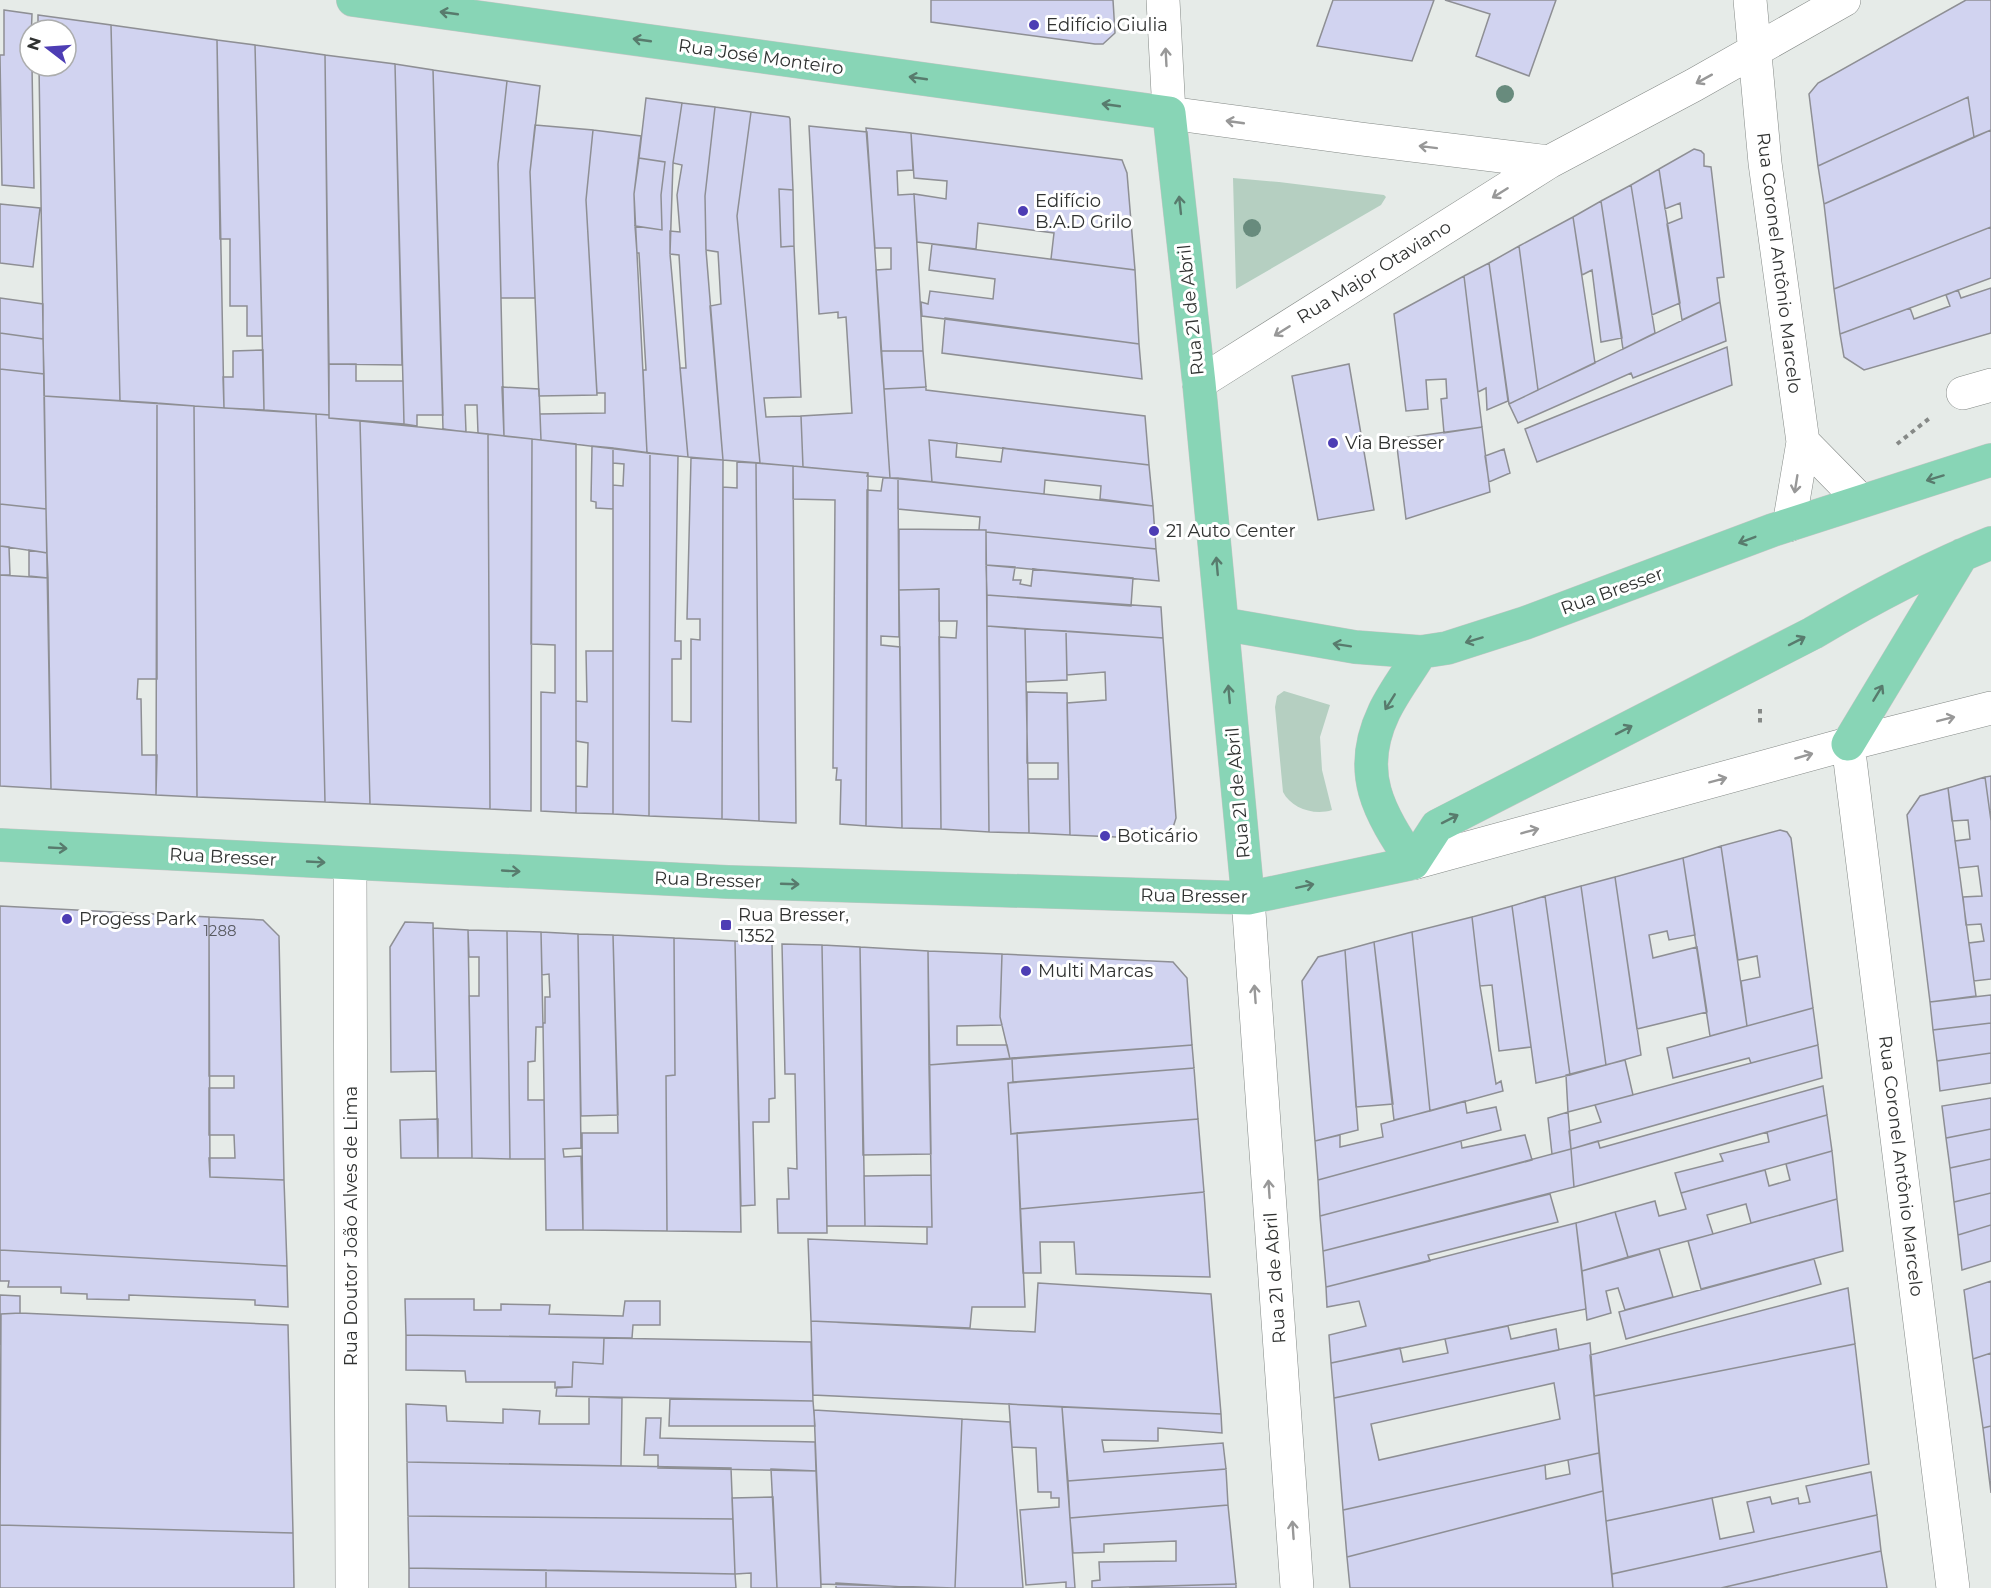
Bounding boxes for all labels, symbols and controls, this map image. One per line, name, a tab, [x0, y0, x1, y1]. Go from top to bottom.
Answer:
one-way arrow	[439, 8, 459, 19]
place label: Edifício Giulia	[1046, 14, 1168, 36]
north arrow	[18, 18, 78, 78]
marker: Edifício Giulia	[1027, 18, 1041, 32]
text: N	[23, 35, 45, 53]
one-way arrow	[633, 35, 652, 46]
street label: Rua José Monteiro	[677, 35, 845, 79]
one-way arrow	[1161, 47, 1172, 67]
one-way arrow	[909, 73, 929, 84]
one-way arrow	[1695, 74, 1712, 86]
one-way arrow	[1102, 100, 1122, 111]
one-way arrow	[1226, 116, 1245, 127]
street label: Rua Coronel Antônio Marcelo	[1752, 131, 1806, 395]
one-way arrow	[1419, 142, 1439, 153]
one-way arrow	[1492, 187, 1508, 199]
place label: Edifício B.A.D Grilo	[1035, 190, 1132, 233]
one-way arrow	[1174, 195, 1185, 215]
marker: Edifício B.A.D Grilo	[1016, 204, 1030, 218]
street label: Rua Major Otaviano	[1293, 216, 1455, 328]
street label: Rua 21 de Abril	[1173, 243, 1209, 377]
one-way arrow	[1274, 325, 1290, 337]
place label: Via Bresser	[1345, 432, 1445, 454]
marker: Via Bresser	[1326, 436, 1340, 450]
one-way arrow	[1790, 473, 1801, 493]
one-way arrow	[1926, 473, 1945, 484]
place label: 21 Auto Center	[1166, 520, 1296, 542]
marker: 21 Auto Center	[1147, 524, 1161, 538]
one-way arrow	[1738, 536, 1756, 547]
one-way arrow	[1211, 556, 1222, 576]
street label: Rua Bresser	[1558, 562, 1666, 620]
one-way arrow	[1465, 635, 1484, 646]
one-way arrow	[1788, 635, 1806, 647]
one-way arrow	[1333, 640, 1353, 651]
one-way arrow	[1223, 684, 1234, 704]
one-way arrow	[1873, 685, 1885, 702]
one-way arrow	[1384, 693, 1396, 710]
one-way arrow	[1936, 713, 1955, 725]
one-way arrow	[1614, 724, 1632, 736]
street label: Rua 21 de Abril	[1221, 727, 1255, 859]
one-way arrow	[1794, 750, 1813, 761]
one-way arrow	[1709, 773, 1728, 785]
one-way arrow	[1441, 813, 1459, 825]
place label: Boticário	[1117, 825, 1198, 847]
one-way arrow	[1520, 825, 1539, 836]
marker: Boticário	[1098, 829, 1112, 843]
one-way arrow	[48, 843, 68, 854]
street label: Rua Bresser	[169, 843, 277, 871]
one-way arrow	[306, 856, 326, 867]
one-way arrow	[500, 866, 520, 877]
street label: Rua Bresser	[654, 867, 762, 893]
one-way arrow	[779, 878, 799, 889]
one-way arrow	[1295, 880, 1314, 891]
street label: Rua Bresser	[1140, 884, 1248, 908]
place label: Rua Bresser, 1352	[738, 904, 849, 947]
place label: Progess Park	[79, 908, 197, 930]
marker: Progess Park	[60, 912, 74, 926]
marker: Rua Bresser, 1352	[719, 918, 733, 932]
house number: 1288	[203, 921, 237, 940]
place label: Multi Marcas	[1038, 960, 1153, 982]
marker: Multi Marcas	[1019, 964, 1033, 978]
one-way arrow	[1249, 985, 1260, 1004]
street label: Rua Coronel Antônio Marcelo	[1874, 1034, 1928, 1298]
street label: Rua Doutor João Alves de Lima	[340, 1086, 362, 1366]
one-way arrow	[1263, 1179, 1274, 1199]
street label: Rua 21 de Abril	[1259, 1212, 1291, 1344]
one-way arrow	[1287, 1520, 1298, 1540]

